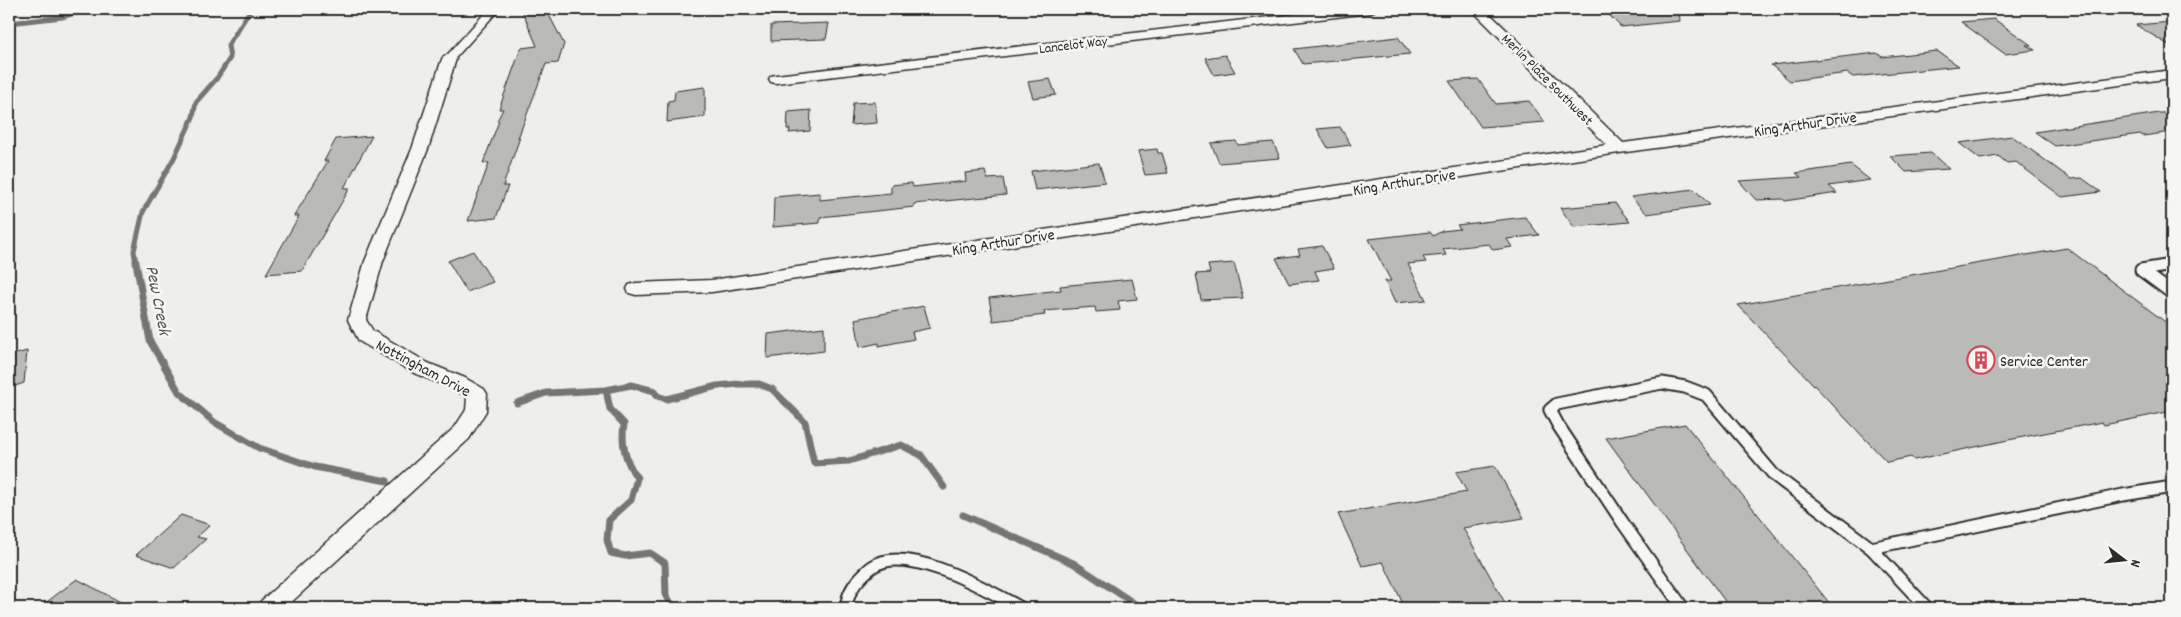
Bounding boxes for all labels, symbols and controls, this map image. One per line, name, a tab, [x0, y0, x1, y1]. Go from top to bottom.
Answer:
street label: Merlin Place Southwest	[1496, 30, 1597, 131]
street label: Lancelot Way	[1038, 32, 1109, 60]
street label: King Arthur Drive	[1752, 107, 1858, 144]
street label: King Arthur Drive	[1351, 164, 1457, 203]
street label: King Arthur Drive	[950, 224, 1056, 263]
water label: Pew Creek	[138, 263, 176, 339]
street label: Nottingham Drive	[371, 335, 474, 404]
building icon: Service Center	[1966, 345, 1996, 375]
place label: Service Center	[2000, 351, 2088, 374]
north arrow	[2098, 534, 2148, 584]
text: N	[2124, 557, 2145, 569]

